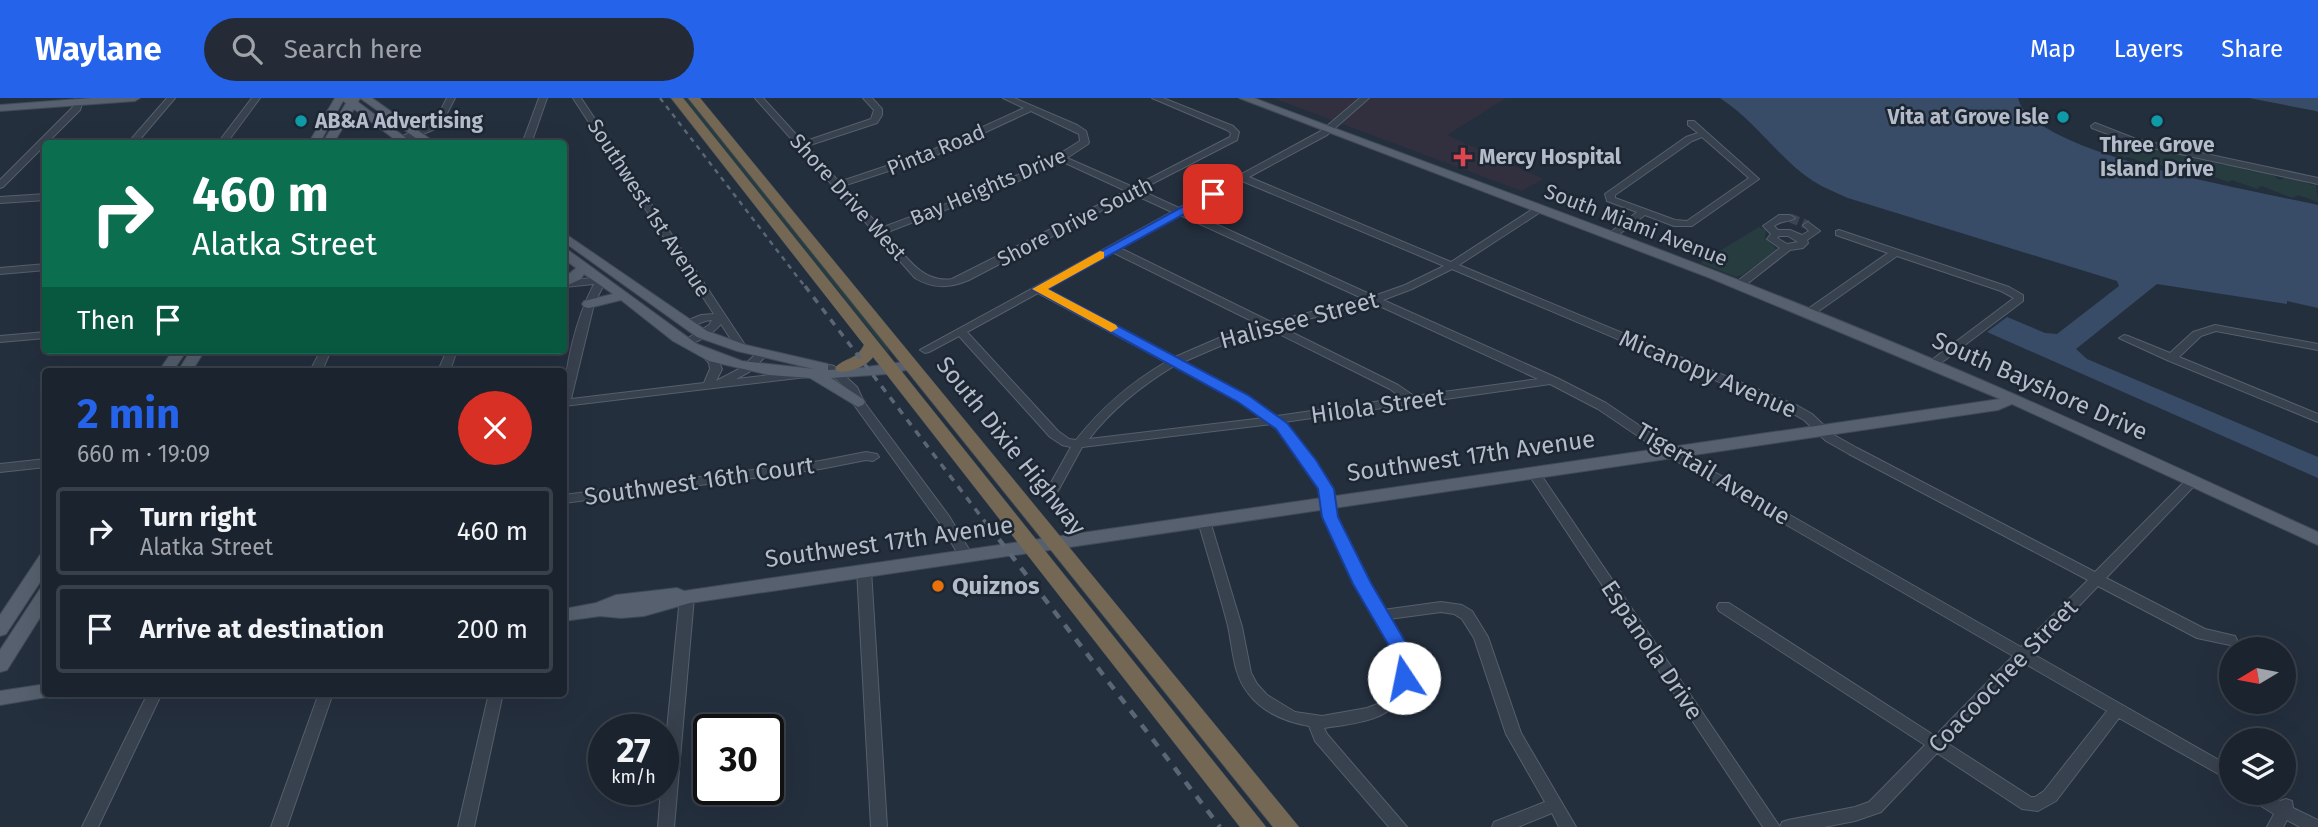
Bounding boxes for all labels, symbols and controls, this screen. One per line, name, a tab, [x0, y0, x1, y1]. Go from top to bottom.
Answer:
search box	[204, 18, 694, 81]
text: Waylane	[35, 29, 162, 69]
icon: search	[228, 30, 266, 68]
text: Search here	[284, 34, 423, 65]
text: Map	[2030, 35, 2076, 63]
text: Layers	[2114, 35, 2183, 63]
text: Share	[2221, 35, 2283, 63]
place label: Vita at Grove Isle	[1887, 104, 2049, 130]
place label: AB&A Advertising	[314, 108, 483, 134]
marker: Vita at Grove Isle	[2055, 109, 2071, 125]
marker: AB&A Advertising	[293, 113, 309, 129]
marker: Three Grove Island Drive	[2149, 113, 2165, 129]
street label: Southwest 1st Avenue	[582, 114, 716, 302]
street label: Pinta Road	[883, 119, 989, 181]
street label: Shore Drive West	[784, 128, 912, 266]
place label: Three Grove Island Drive	[2099, 132, 2215, 182]
street label: Bay Heights Drive	[906, 142, 1070, 232]
place label: Mercy Hospital	[1479, 144, 1622, 170]
marker: Mercy Hospital	[1453, 147, 1473, 167]
pin	[1183, 164, 1243, 224]
text: 460 m	[192, 165, 329, 224]
icon: right	[77, 168, 168, 259]
street label: Shore Drive South	[993, 172, 1157, 272]
icon: arrive	[1194, 175, 1232, 213]
street label: South Miami Avenue	[1541, 178, 1731, 272]
text: Alatka Street	[192, 225, 377, 263]
street label: Halissee Street	[1217, 285, 1382, 355]
icon: arrive	[149, 301, 187, 339]
text: Then	[77, 305, 135, 336]
street label: Micanopy Avenue	[1615, 324, 1801, 424]
street label: South Bayshore Drive	[1928, 326, 2152, 446]
street label: South Dixie Highway	[930, 351, 1092, 541]
street label: Hilola Street	[1309, 383, 1447, 429]
text: 2 min	[77, 389, 180, 439]
button: close	[458, 391, 532, 465]
street label: Tigertail Avenue	[1631, 417, 1795, 531]
street label: Southwest 17th Avenue	[1345, 425, 1597, 487]
text: 660 m · 19:09	[77, 440, 210, 468]
street label: Southwest 16th Court	[582, 451, 816, 511]
text: Turn right	[140, 502, 257, 533]
street label: Southwest 17th Avenue	[763, 511, 1015, 573]
icon: right	[81, 512, 119, 550]
text: 460 m	[457, 516, 528, 547]
text: Alatka Street	[140, 533, 273, 561]
place label: Quiznos	[952, 572, 1040, 600]
street label: Espanola Drive	[1595, 575, 1709, 725]
marker: Quiznos	[930, 578, 946, 594]
street label: Coacoochee Street	[1923, 593, 2083, 758]
icon: arrive	[81, 610, 119, 648]
text: Arrive at destination	[140, 614, 384, 645]
text: 200 m	[457, 614, 528, 645]
north arrow	[2219, 637, 2296, 714]
map controls	[2219, 637, 2296, 805]
position arrow	[1367, 641, 1441, 715]
speed limit sign: 30	[693, 714, 784, 805]
button: layers	[2219, 728, 2296, 805]
text: 27	[616, 729, 651, 771]
text: km/h	[611, 766, 656, 788]

